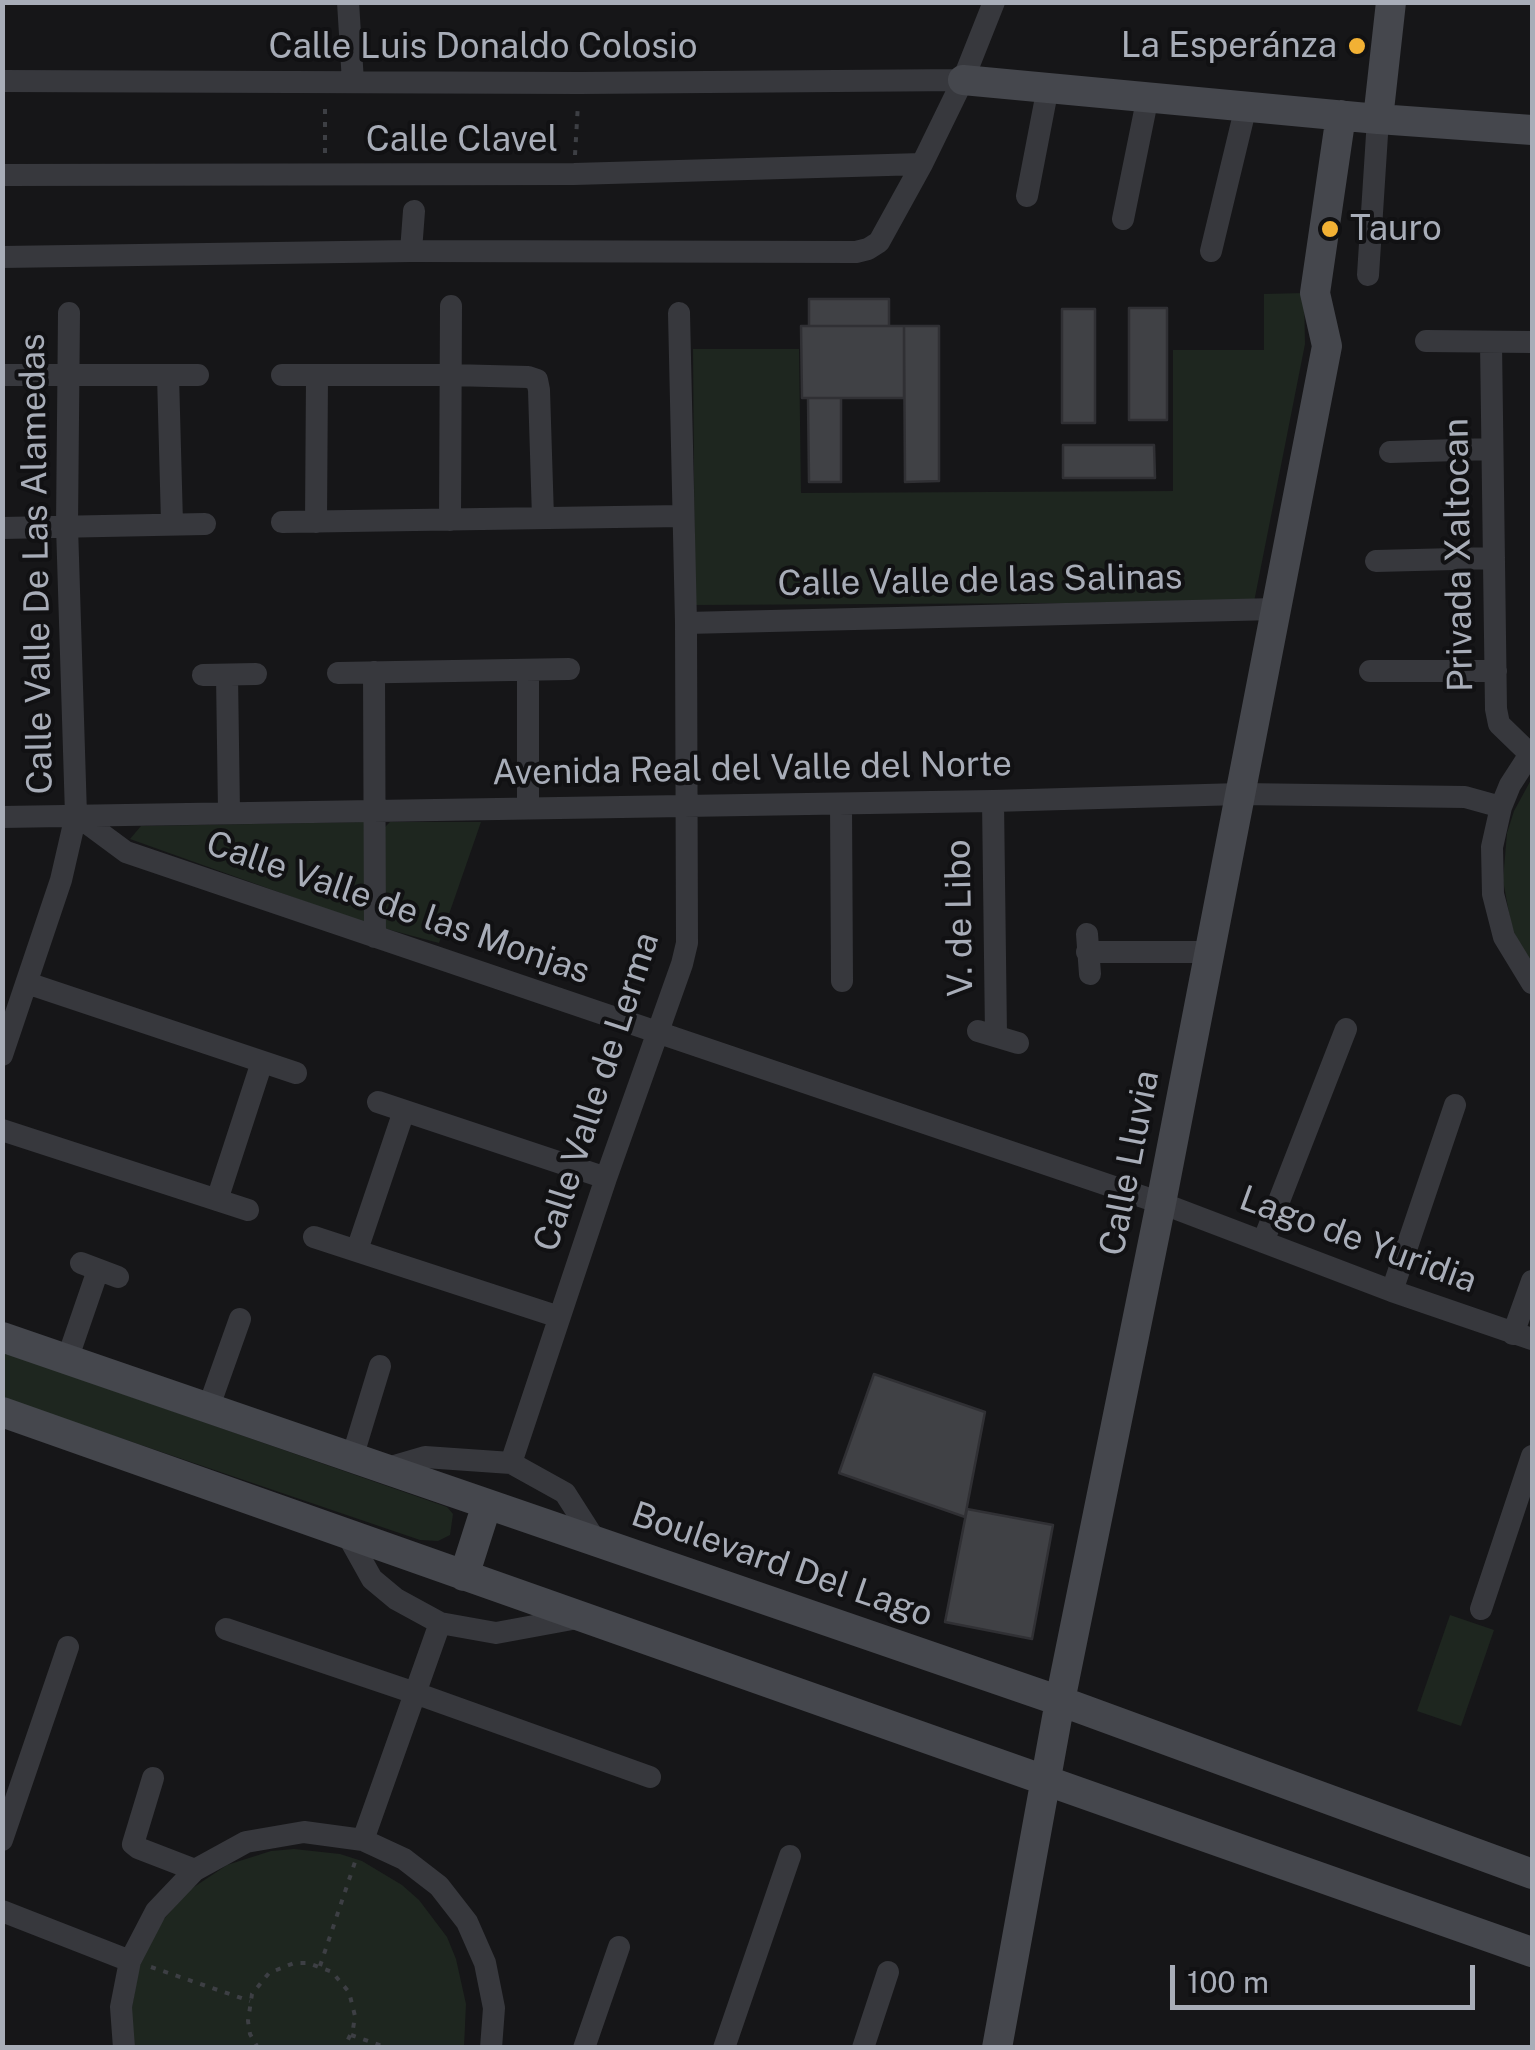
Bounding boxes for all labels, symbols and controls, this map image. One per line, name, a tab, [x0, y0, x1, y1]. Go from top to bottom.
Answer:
place label: La Esperánza	[1121, 25, 1337, 67]
street label: Calle Luis Donaldo Colosio	[269, 26, 697, 68]
marker: La Esperánza	[1346, 35, 1368, 57]
street label: Calle Clavel	[366, 119, 558, 161]
place label: Tauro	[1350, 208, 1442, 250]
marker: Tauro	[1319, 218, 1341, 240]
street label: Calle Valle De Las Alamedas	[12, 333, 62, 795]
street label: Privada Xaltocan	[1436, 418, 1482, 692]
street label: Calle Valle de las Salinas	[777, 556, 1183, 606]
street label: Avenida Real del Valle del Norte	[492, 743, 1012, 795]
street label: Calle Valle de las Monjas	[201, 823, 595, 993]
street label: V. de Libo	[938, 839, 982, 997]
street label: Calle Valle de Lerma	[526, 927, 668, 1257]
street label: Calle Lluvia	[1091, 1067, 1169, 1259]
street label: Lago de Yuridia	[1234, 1178, 1482, 1302]
street label: Boulevard Del Lago	[626, 1494, 938, 1636]
scale bar	[1175, 1945, 1480, 2007]
text: 100 m	[1187, 1964, 1269, 2000]

